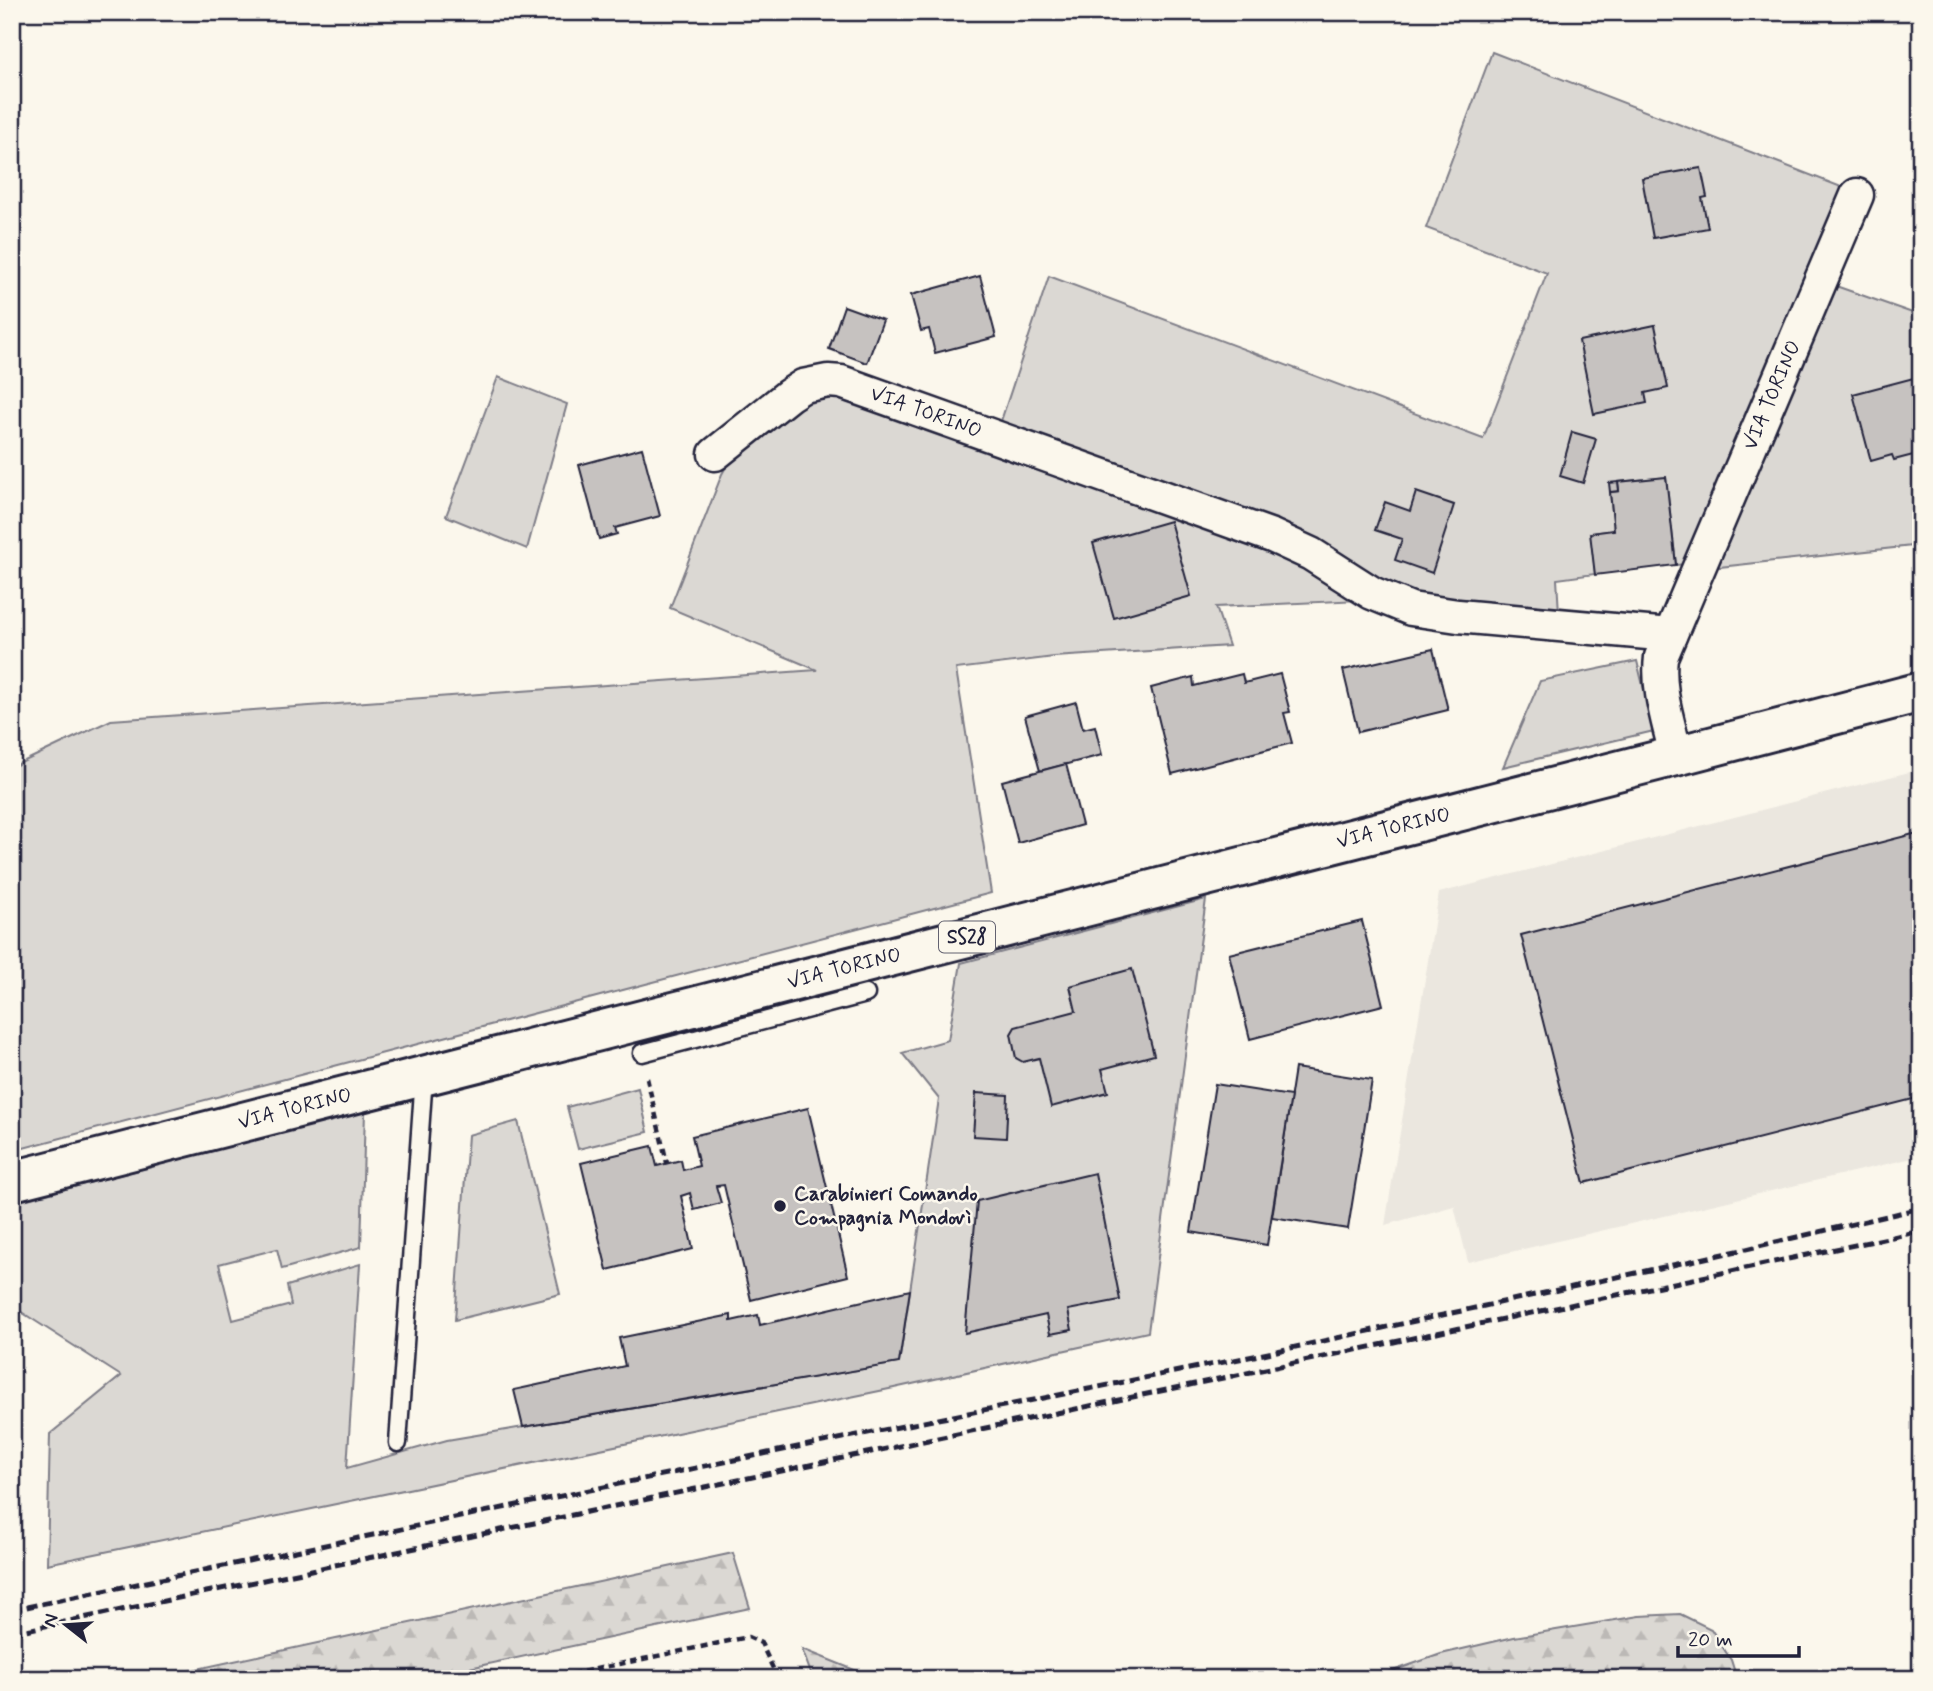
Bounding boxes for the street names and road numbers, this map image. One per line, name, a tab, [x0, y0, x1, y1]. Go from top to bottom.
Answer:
street label: VIA TORINO	[1736, 336, 1808, 454]
street label: VIA TORINO	[866, 380, 986, 445]
street label: VIA TORINO	[1334, 800, 1454, 856]
road number: SS28	[939, 922, 995, 953]
street label: VIA TORINO	[784, 940, 904, 996]
street label: VIA TORINO	[235, 1081, 355, 1137]

